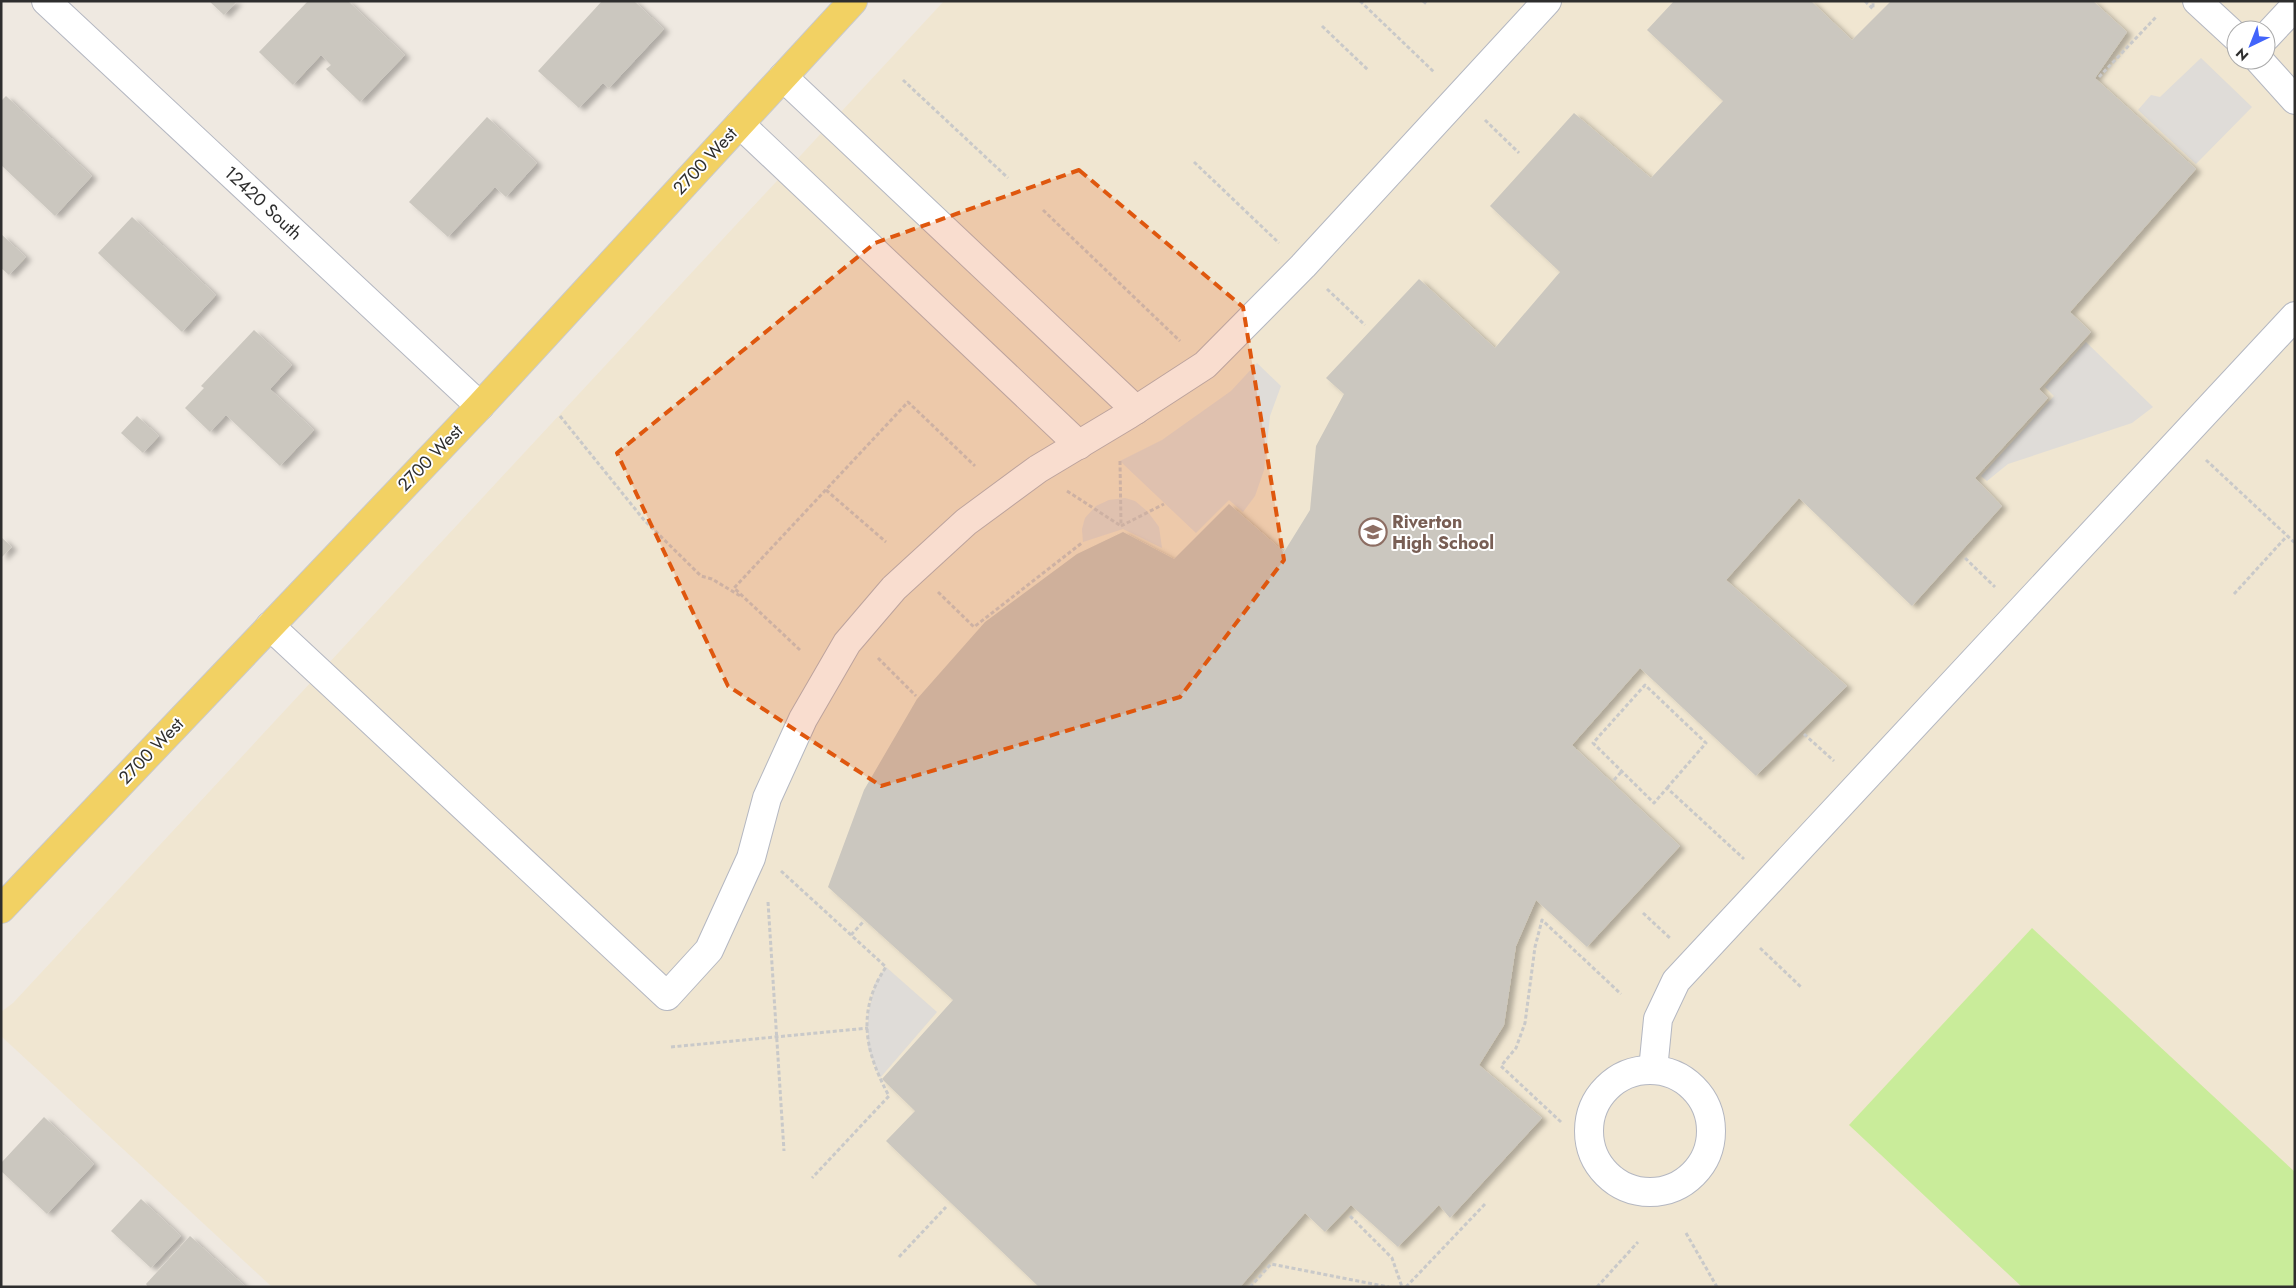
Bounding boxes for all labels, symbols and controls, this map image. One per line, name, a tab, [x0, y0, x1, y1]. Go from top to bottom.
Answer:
north arrow	[2226, 20, 2276, 70]
text: N	[2231, 43, 2253, 66]
street label: 2700 West	[667, 121, 744, 201]
street label: 12420 South	[218, 160, 308, 246]
street label: 2700 West	[392, 418, 469, 497]
place label: Riverton High School	[1392, 509, 1494, 556]
school or university icon: Riverton High School	[1358, 517, 1388, 547]
street label: 2700 West	[113, 711, 190, 790]

